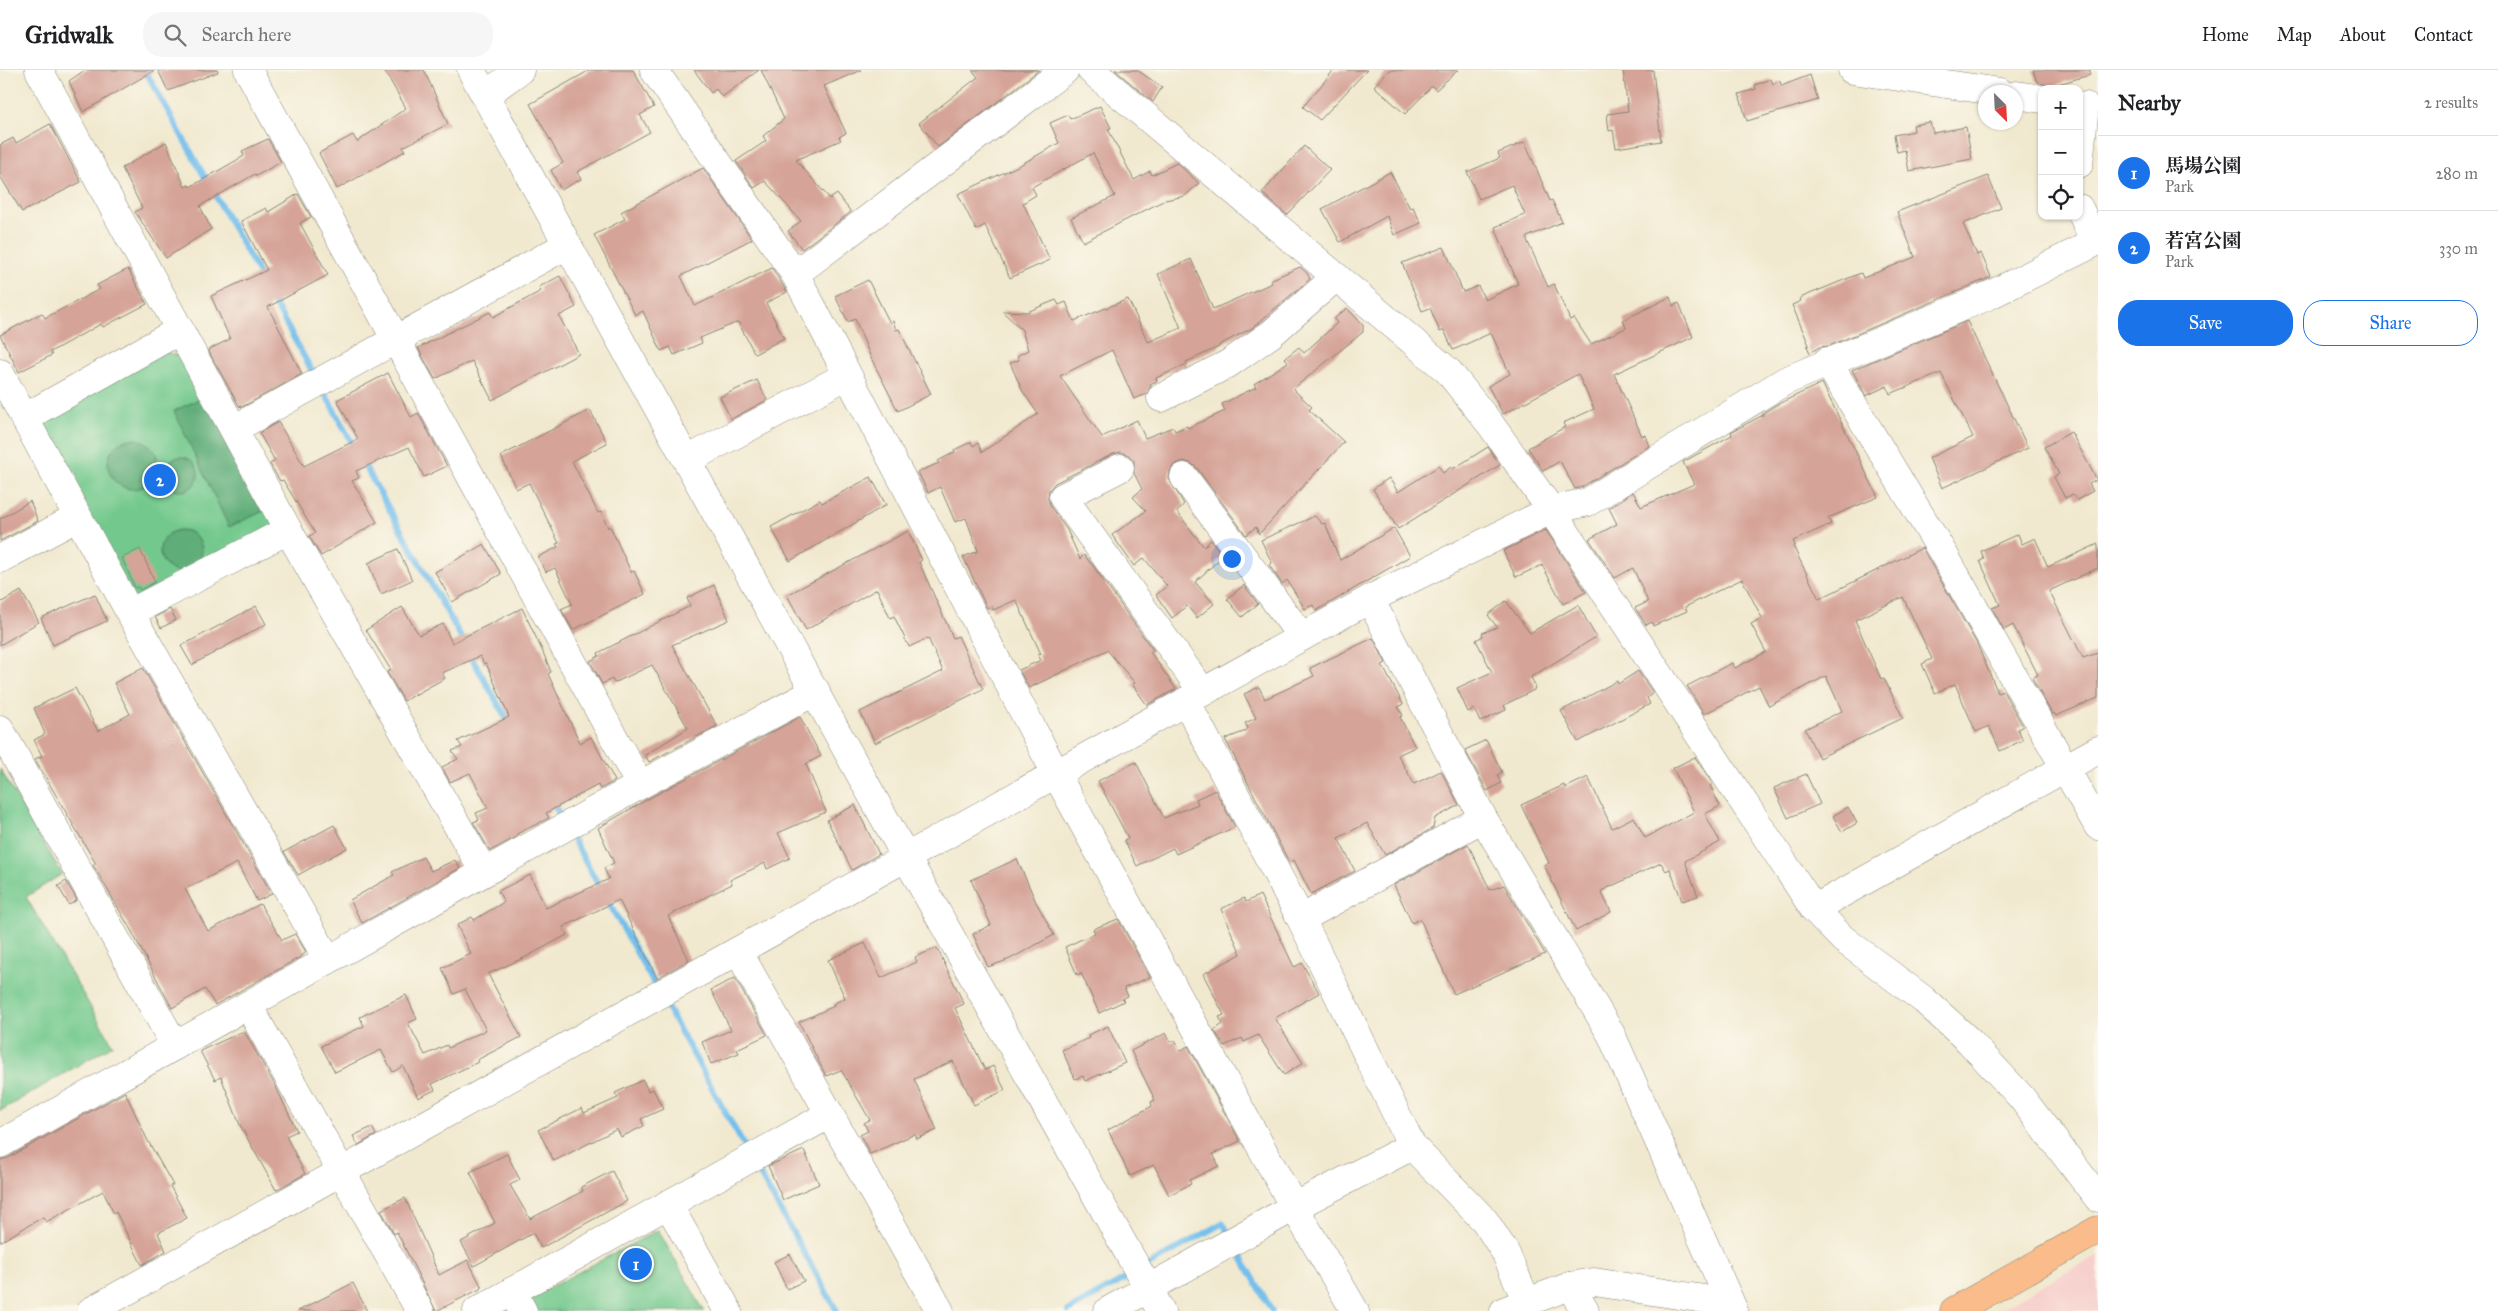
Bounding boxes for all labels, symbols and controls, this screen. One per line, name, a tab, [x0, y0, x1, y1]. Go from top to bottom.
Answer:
search box	[143, 12, 493, 57]
text: Gridwalk	[25, 20, 113, 50]
icon: search	[161, 21, 189, 49]
text: Search here	[201, 23, 291, 46]
text: Home	[2202, 24, 2249, 46]
text: Map	[2277, 24, 2312, 46]
text: About	[2340, 24, 2386, 46]
text: Contact	[2414, 24, 2473, 46]
north arrow	[1978, 85, 2023, 130]
map controls	[2038, 85, 2083, 220]
button: +	[2038, 85, 2083, 130]
text: Nearby	[2118, 90, 2181, 116]
text: 2 results	[2424, 93, 2478, 112]
button: −	[2038, 130, 2083, 175]
text: 馬場公園	[2165, 154, 2241, 177]
text: 1	[2131, 164, 2137, 183]
text: 280 m	[2435, 164, 2478, 183]
button: locate	[2038, 175, 2083, 220]
text: Park	[2165, 177, 2194, 196]
text: 若宮公園	[2165, 229, 2241, 252]
text: 2	[2130, 239, 2138, 258]
text: 330 m	[2439, 239, 2478, 258]
text: Park	[2165, 252, 2194, 271]
button: Save	[2118, 300, 2293, 346]
button: Share	[2303, 300, 2478, 346]
pin: 2	[144, 461, 176, 499]
your location	[1219, 546, 1245, 572]
pin: 1	[620, 1245, 652, 1283]

